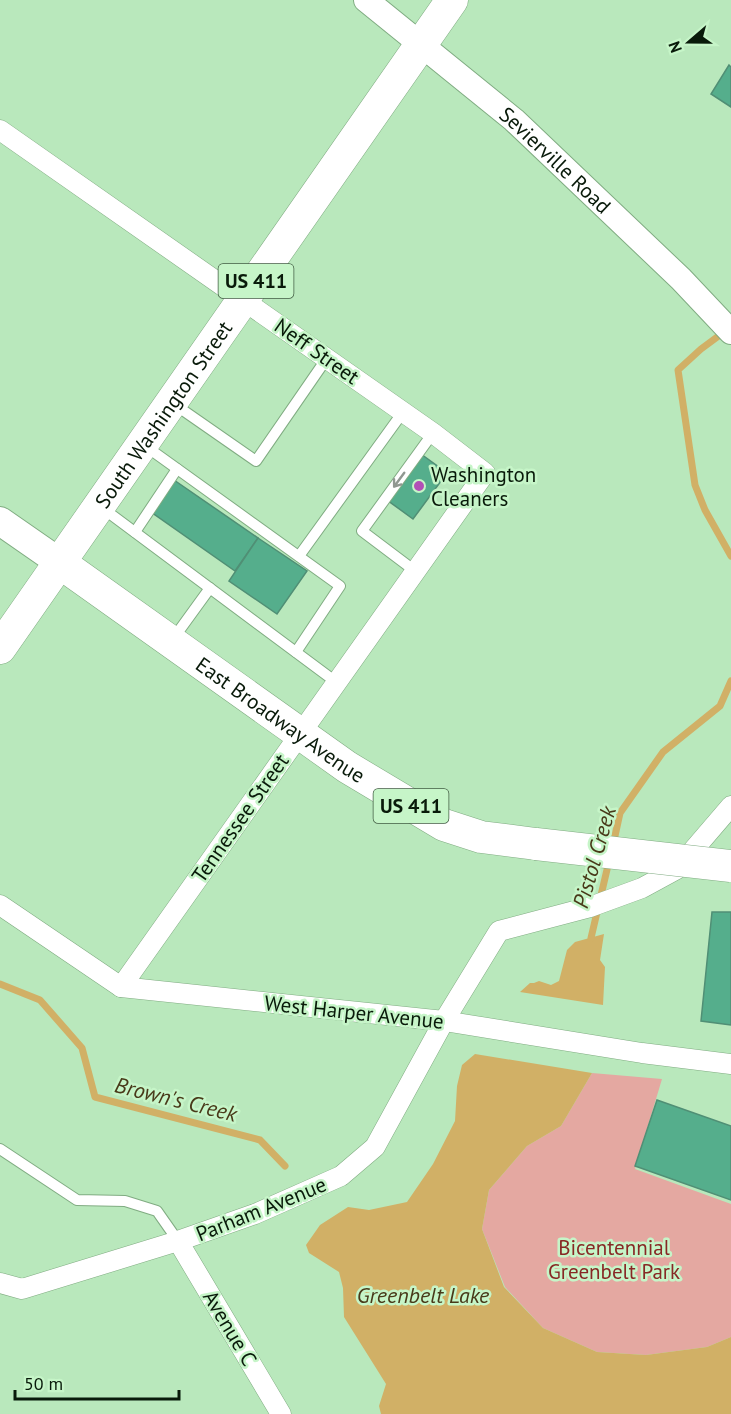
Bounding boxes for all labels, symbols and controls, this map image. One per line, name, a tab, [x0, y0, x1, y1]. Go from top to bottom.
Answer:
north arrow	[659, 12, 719, 72]
text: N	[664, 39, 686, 55]
street label: Sevierville Road	[494, 100, 617, 219]
road number: US 411	[218, 264, 294, 298]
street label: Neff Street	[269, 312, 365, 390]
street label: South Washington Street	[88, 315, 238, 513]
place label: Washington Cleaners	[431, 461, 536, 512]
one-way arrow	[393, 472, 405, 488]
marker: Washington Cleaners	[412, 479, 426, 493]
street label: East Broadway Avenue	[191, 650, 370, 788]
street label: Tennessee Street	[186, 748, 294, 888]
road number: US 411	[374, 789, 448, 823]
water label: Pistol Creek	[566, 802, 622, 911]
street label: West Harper Avenue	[263, 989, 445, 1035]
water label: Brown's Creek	[112, 1070, 241, 1128]
street label: Parham Avenue	[192, 1171, 330, 1247]
park label: Bicentennial Greenbelt Park	[548, 1234, 680, 1285]
water label: Greenbelt Lake	[357, 1281, 490, 1309]
street label: Avenue C	[197, 1285, 263, 1371]
scale bar	[15, 1363, 178, 1401]
text: 50 m	[24, 1372, 63, 1395]

